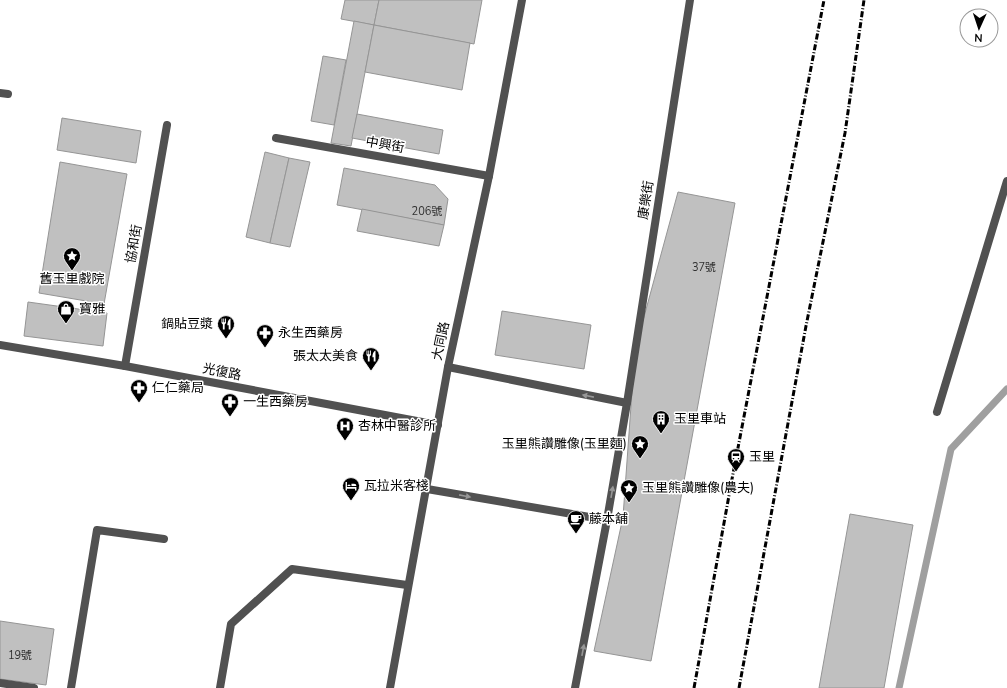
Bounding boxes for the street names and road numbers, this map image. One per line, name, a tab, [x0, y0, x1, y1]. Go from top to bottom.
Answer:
street label: 中興街	[364, 133, 406, 157]
street label: 康樂街	[634, 179, 658, 221]
street label: 協和街	[122, 223, 146, 265]
street label: 大同路	[428, 320, 454, 362]
street label: 光復路	[201, 359, 243, 385]

